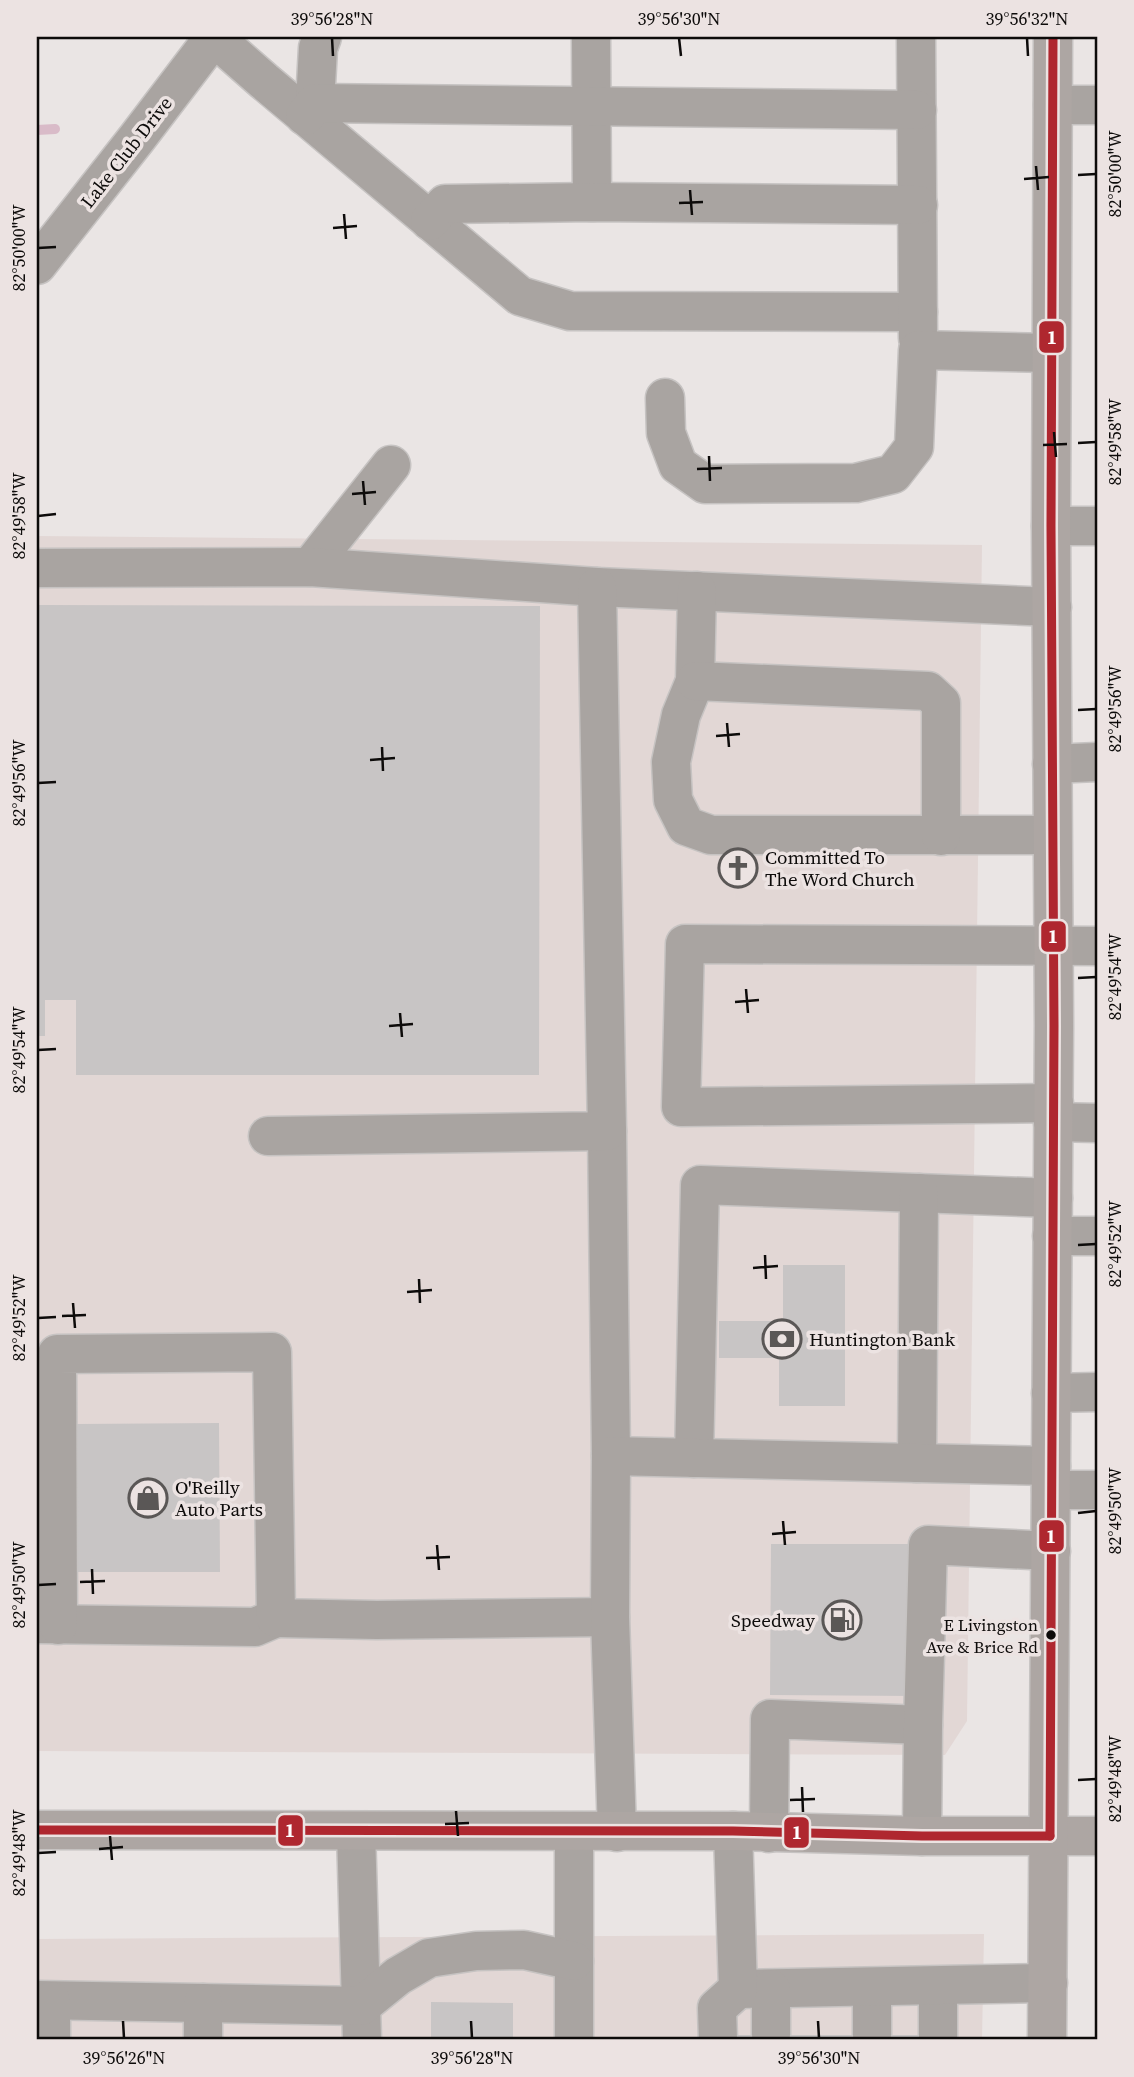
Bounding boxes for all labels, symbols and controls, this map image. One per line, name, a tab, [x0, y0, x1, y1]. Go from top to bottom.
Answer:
text: 39°56'28"N	[291, 6, 373, 31]
text: 39°56'30"N	[638, 6, 720, 31]
text: 39°56'32"N	[986, 6, 1068, 31]
street label: Lake Club Drive	[74, 91, 178, 213]
text: 82°50'00"W	[1102, 130, 1127, 217]
text: 82°50'00"W	[6, 204, 31, 291]
line badge: 1	[1038, 320, 1065, 354]
text: 1	[1047, 324, 1057, 350]
text: 82°49'58"W	[1102, 398, 1127, 485]
text: 82°49'58"W	[6, 472, 31, 559]
text: 82°49'56"W	[1102, 665, 1127, 752]
text: 82°49'56"W	[6, 739, 31, 826]
place label: Committed To The Word Church	[765, 844, 915, 892]
church icon: Committed To The Word Church	[717, 847, 759, 889]
line badge: 1	[1040, 920, 1067, 953]
text: 1	[1048, 923, 1058, 949]
text: 82°49'54"W	[1102, 933, 1127, 1020]
text: 82°49'54"W	[6, 1006, 31, 1093]
text: 82°49'52"W	[1102, 1200, 1127, 1287]
text: 82°49'52"W	[6, 1274, 31, 1361]
bank icon: Huntington Bank	[761, 1318, 803, 1360]
place label: Huntington Bank	[809, 1326, 956, 1352]
text: 82°49'50"W	[1102, 1467, 1127, 1554]
place label: O'Reilly Auto Parts	[175, 1474, 263, 1522]
shop icon: O'Reilly Auto Parts	[127, 1477, 169, 1519]
line badge: 1	[1038, 1519, 1065, 1553]
text: 1	[1046, 1523, 1056, 1549]
text: 82°49'50"W	[6, 1541, 31, 1628]
fuel station icon: Speedway	[821, 1599, 863, 1641]
place label: Speedway	[731, 1607, 815, 1633]
place label: E Livingston Ave & Brice Rd	[926, 1613, 1038, 1659]
marker: E Livingston Ave & Brice Rd	[1044, 1628, 1058, 1642]
text: 82°49'48"W	[1102, 1735, 1127, 1822]
text: 82°49'48"W	[6, 1809, 31, 1896]
line badge: 1	[277, 1814, 304, 1847]
line badge: 1	[783, 1816, 810, 1849]
text: 1	[285, 1817, 295, 1843]
text: 1	[792, 1819, 802, 1845]
text: 39°56'26"N	[83, 2045, 165, 2070]
text: 39°56'28"N	[431, 2045, 513, 2070]
text: 39°56'30"N	[778, 2045, 860, 2070]

